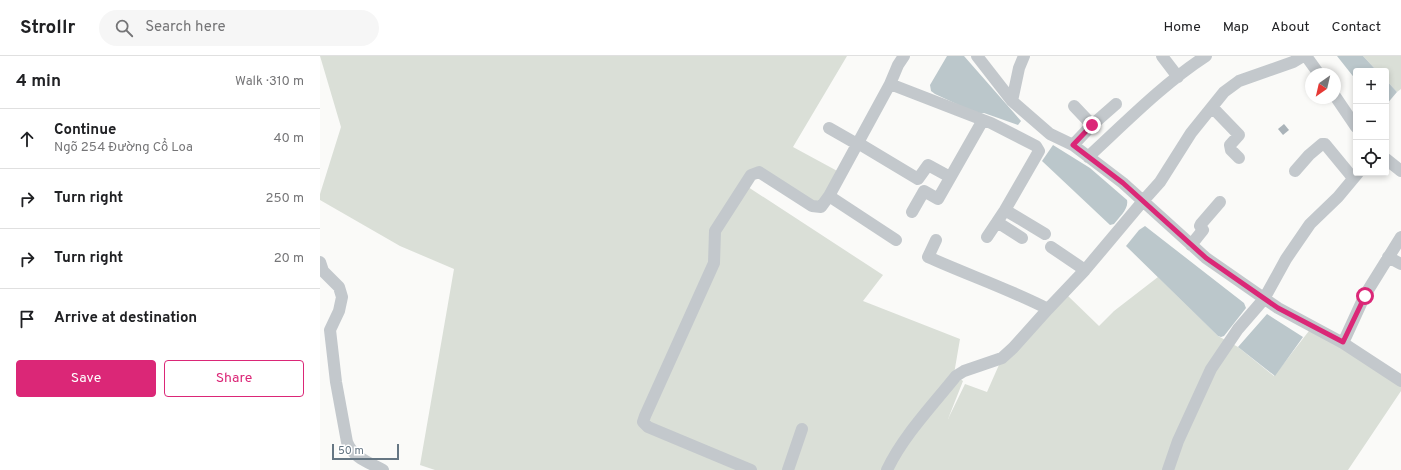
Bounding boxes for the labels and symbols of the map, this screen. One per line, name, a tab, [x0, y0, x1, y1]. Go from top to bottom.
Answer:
north arrow	[1305, 68, 1341, 104]
route end	[1083, 116, 1101, 134]
route start	[1356, 287, 1374, 305]
scale bar	[332, 442, 399, 461]

